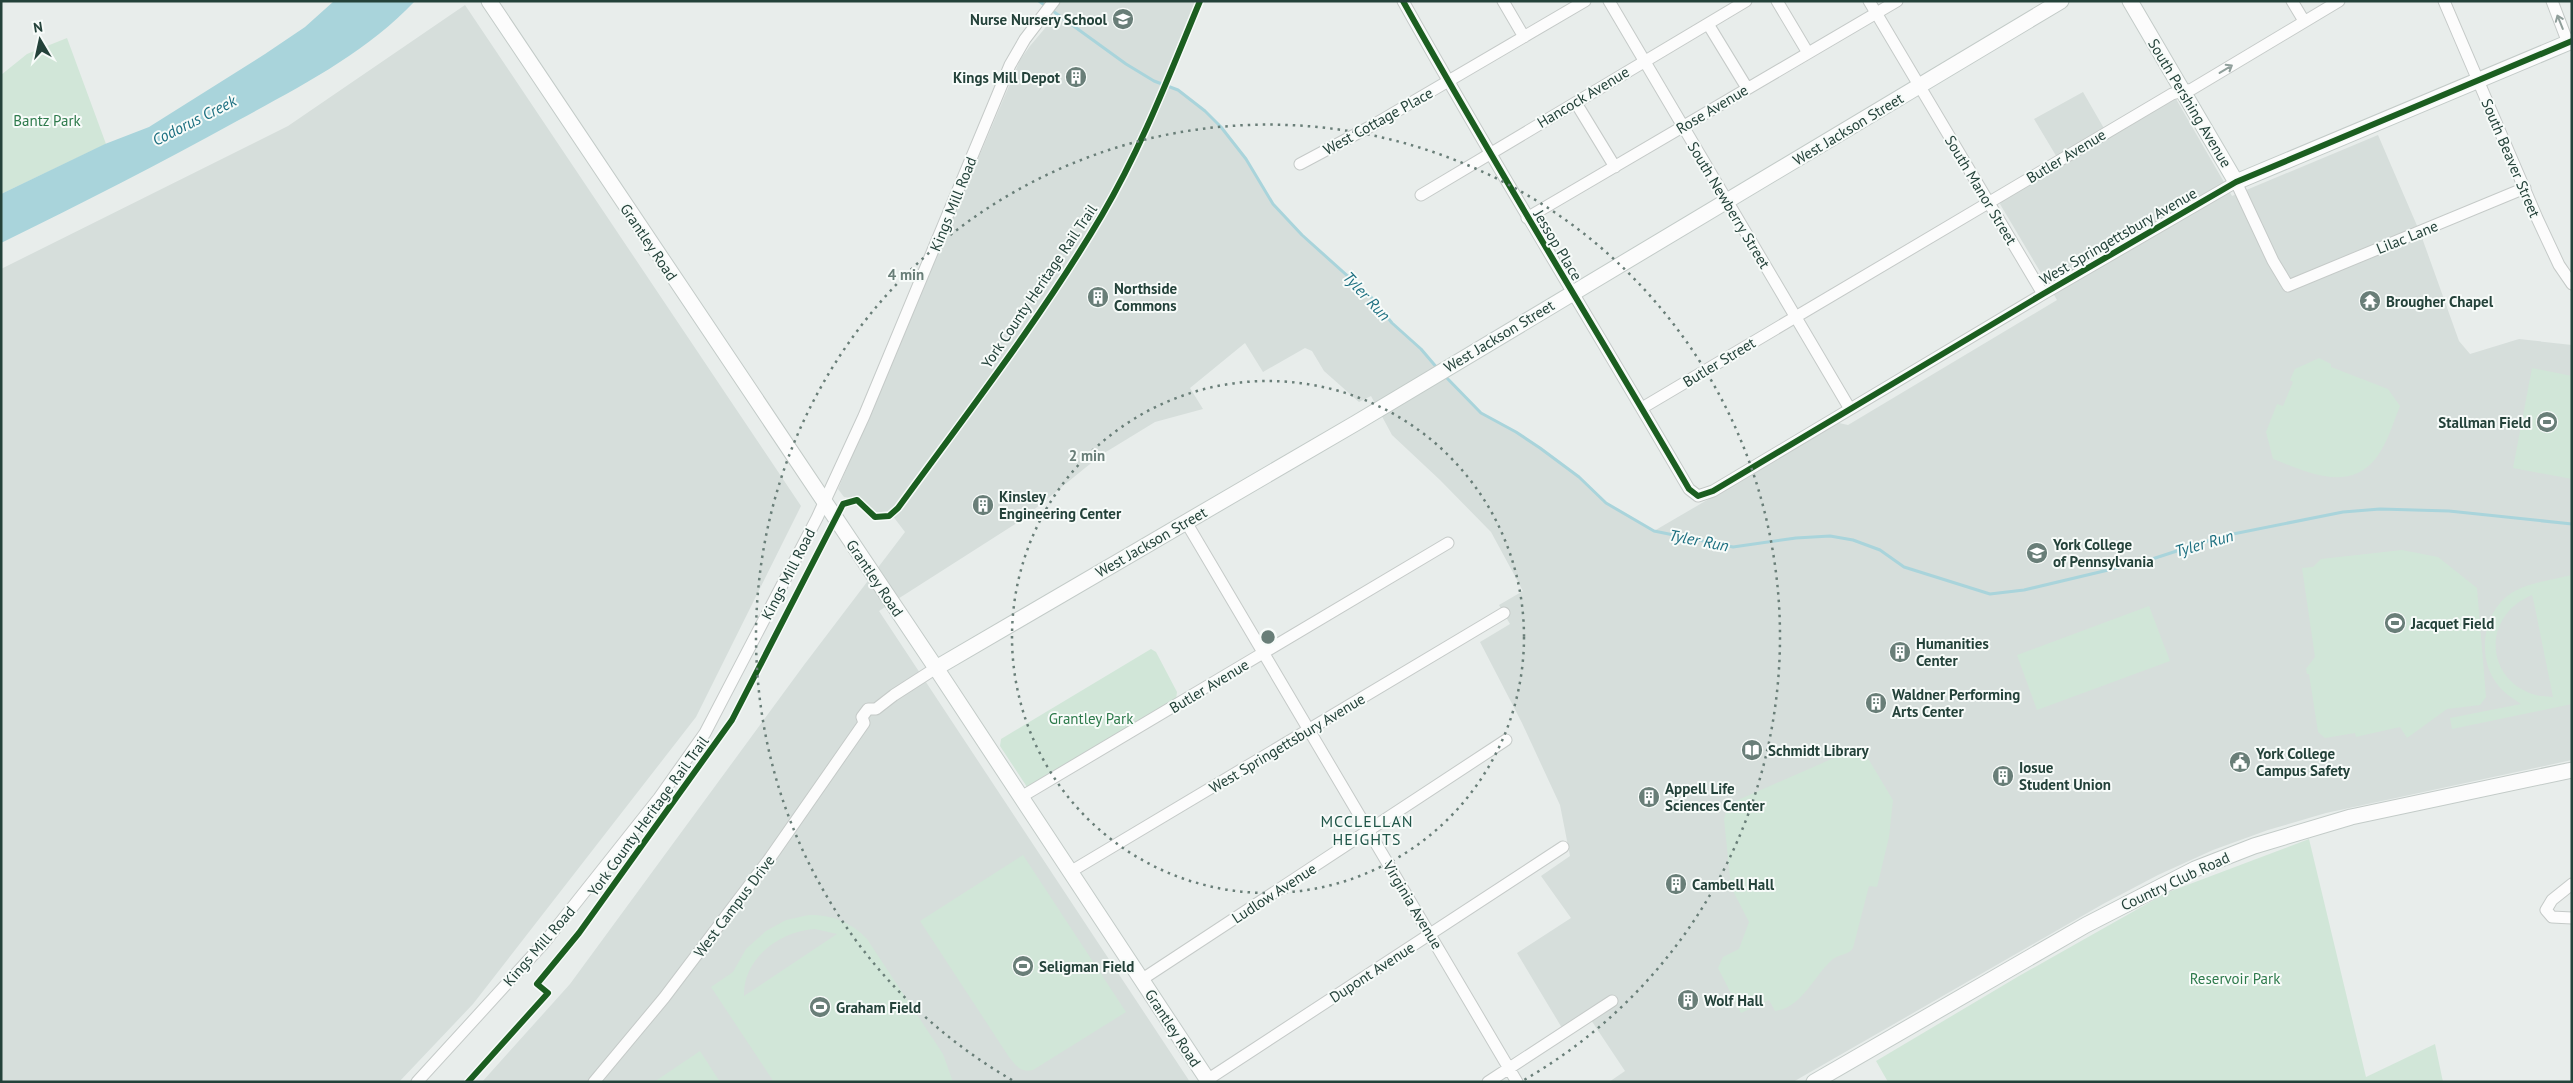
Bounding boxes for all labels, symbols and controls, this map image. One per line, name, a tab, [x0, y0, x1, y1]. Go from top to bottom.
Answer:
school or university icon: Nurse Nursery School	[1111, 7, 1135, 31]
place label: Nurse Nursery School	[970, 10, 1108, 29]
north arrow	[15, 15, 65, 65]
one-way arrow	[2555, 15, 2564, 30]
text: N	[32, 18, 44, 37]
street label: South Pershing Avenue	[2144, 35, 2236, 171]
street label: Hancock Avenue	[1534, 62, 1632, 132]
one-way arrow	[2218, 63, 2232, 73]
building icon: Kings Mill Depot	[1064, 65, 1088, 89]
place label: Kings Mill Depot	[953, 68, 1061, 87]
street label: Rose Avenue	[1673, 80, 1751, 138]
street label: West Cottage Place	[1320, 83, 1436, 159]
street label: West Jackson Street	[1789, 89, 1907, 169]
water label: Codorus Creek	[149, 90, 240, 150]
street label: South Beaver Street	[2477, 96, 2545, 220]
park label: Bantz Park	[13, 111, 81, 130]
street label: Butler Avenue	[2023, 125, 2109, 187]
street label: South Manor Street	[1941, 132, 2021, 248]
street label: South Newberry Street	[1684, 138, 1774, 272]
street label: Kings Mill Road	[925, 154, 981, 254]
street label: West Springettsbury Avenue	[2036, 183, 2200, 289]
street label: Grantley Road	[616, 200, 682, 284]
street label: York County Heritage Rail Trail	[977, 200, 1101, 372]
street label: Jessop Place	[1529, 205, 1586, 284]
street label: Lilac Lane	[2373, 216, 2441, 258]
text: 4 min	[888, 265, 924, 284]
water label: Tyler Run	[1339, 267, 1395, 325]
place label: Northside Commons	[1114, 279, 1177, 315]
building icon: Northside Commons	[1086, 285, 1110, 309]
temple icon: Brougher Chapel	[2358, 289, 2382, 313]
place label: Brougher Chapel	[2386, 292, 2494, 311]
street label: West Jackson Street	[1440, 296, 1558, 376]
street label: Butler Street	[1679, 333, 1759, 391]
sports icon: Stallman Field	[2535, 410, 2559, 434]
place label: Stallman Field	[2438, 413, 2531, 432]
text: 2 min	[1069, 446, 1105, 465]
place label: Kinsley Engineering Center	[999, 487, 1122, 523]
building icon: Kinsley Engineering Center	[971, 493, 995, 517]
street label: West Jackson Street	[1092, 502, 1210, 582]
water label: Tyler Run	[1668, 524, 1730, 556]
street label: Kings Mill Road	[757, 525, 819, 623]
water label: Tyler Run	[2172, 525, 2236, 561]
place label: York College of Pennsylvania	[2052, 535, 2154, 571]
street label: Grantley Road	[842, 536, 908, 620]
school or university icon: York College of Pennsylvania	[2025, 541, 2049, 565]
sports icon: Jacquet Field	[2383, 611, 2407, 635]
place label: Jacquet Field	[2410, 614, 2494, 633]
centre of rings	[1259, 628, 1277, 646]
place label: Humanities Center	[1916, 634, 1989, 670]
building icon: Humanities Center	[1888, 640, 1912, 664]
street label: Butler Avenue	[1166, 655, 1252, 717]
place label: Waldner Performing Arts Center	[1892, 685, 2020, 721]
street label: West Springettsbury Avenue	[1206, 689, 1368, 797]
building icon: Waldner Performing Arts Center	[1864, 691, 1888, 715]
park label: Grantley Park	[1049, 709, 1134, 728]
street label: York County Heritage Rail Trail	[583, 732, 713, 900]
library icon: Schmidt Library	[1740, 738, 1764, 762]
place label: Schmidt Library	[1768, 741, 1870, 760]
place label: York College Campus Safety	[2255, 744, 2351, 780]
public building icon: York College Campus Safety	[2228, 750, 2252, 774]
place label: Iosue Student Union	[2019, 758, 2111, 794]
building icon: Iosue Student Union	[1991, 764, 2015, 788]
place label: Appell Life Sciences Center	[1665, 779, 1765, 815]
building icon: Appell Life Sciences Center	[1637, 785, 1661, 809]
district label: MCCLELLAN HEIGHTS	[1320, 811, 1414, 849]
street label: Country Club Road	[2118, 847, 2232, 915]
street label: West Campus Drive	[689, 851, 779, 961]
street label: Virginia Avenue	[1379, 856, 1447, 953]
street label: Ludlow Avenue	[1228, 859, 1320, 927]
building icon: Cambell Hall	[1664, 872, 1688, 896]
place label: Cambell Hall	[1692, 875, 1775, 894]
street label: Kings Mill Road	[499, 902, 579, 990]
street label: Dupont Avenue	[1326, 937, 1418, 1007]
sports icon: Seligman Field	[1011, 954, 1035, 978]
place label: Seligman Field	[1039, 957, 1134, 976]
park label: Reservoir Park	[2190, 969, 2281, 988]
street label: Grantley Road	[1141, 986, 1205, 1070]
building icon: Wolf Hall	[1676, 988, 1700, 1012]
place label: Wolf Hall	[1704, 991, 1764, 1010]
sports icon: Graham Field	[808, 995, 832, 1019]
place label: Graham Field	[836, 998, 921, 1017]

